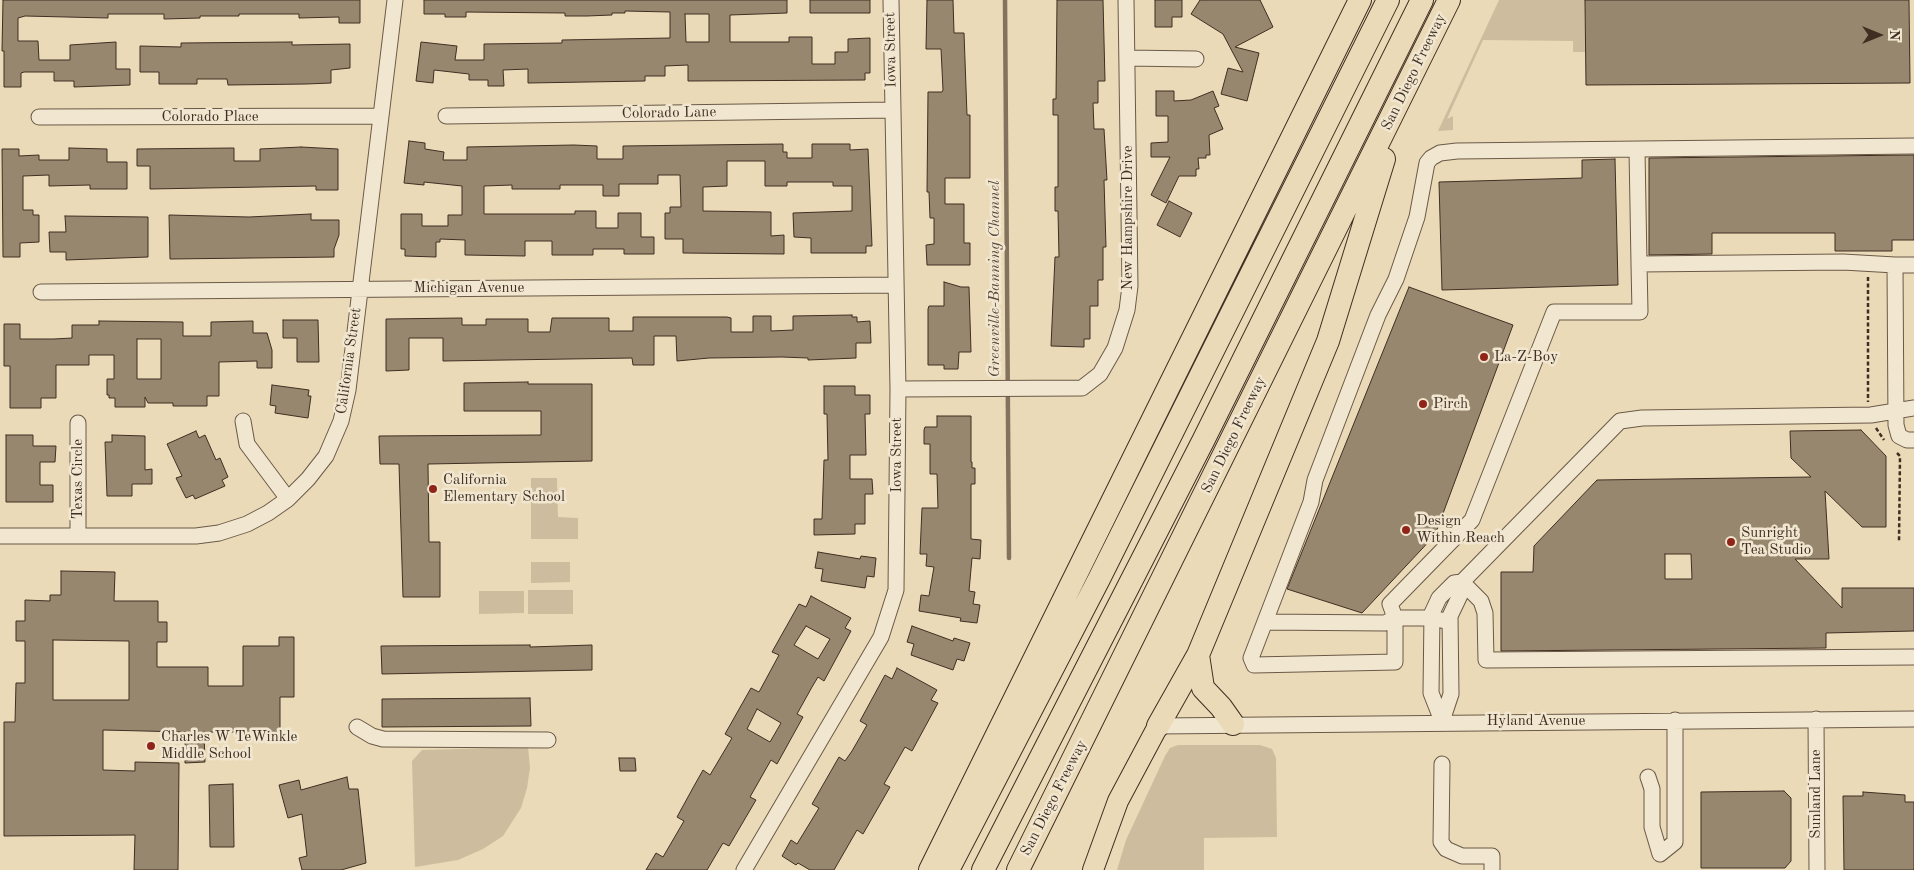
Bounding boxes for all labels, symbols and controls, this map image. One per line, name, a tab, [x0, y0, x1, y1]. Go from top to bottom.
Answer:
north arrow	[1854, 10, 1904, 60]
street label: San Diego Freeway	[1378, 11, 1450, 133]
street label: Iowa Street	[881, 12, 901, 88]
text: N	[1887, 30, 1901, 40]
street label: Colorado Lane	[622, 103, 716, 123]
street label: Colorado Place	[161, 108, 259, 126]
street label: New Hampshire Drive	[1119, 145, 1137, 291]
water label: Greenville-Banning Channel	[985, 180, 1005, 378]
street label: Michigan Avenue	[414, 279, 524, 297]
street label: California Street	[333, 306, 365, 416]
place label: La-Z-Boy	[1494, 348, 1558, 366]
marker: La-Z-Boy	[1478, 351, 1490, 363]
street label: San Diego Freeway	[1198, 374, 1270, 496]
place label: Pirch	[1433, 395, 1468, 413]
marker: Pirch	[1417, 398, 1429, 410]
street label: Iowa Street	[888, 417, 906, 493]
street label: Texas Circle	[69, 439, 87, 519]
place label: California Elementary School	[443, 471, 565, 506]
marker: California Elementary School	[427, 483, 439, 495]
place label: Design Within Reach	[1416, 512, 1505, 547]
marker: Design Within Reach	[1400, 524, 1412, 536]
place label: Sunright Tea Studio	[1741, 524, 1811, 559]
marker: Sunright Tea Studio	[1725, 536, 1737, 548]
street label: Hyland Avenue	[1487, 712, 1585, 730]
place label: Charles W TeWinkle Middle School	[161, 728, 297, 763]
street label: San Diego Freeway	[1017, 737, 1091, 859]
marker: Charles W TeWinkle Middle School	[145, 740, 157, 752]
street label: Sunland Lane	[1807, 749, 1825, 839]

